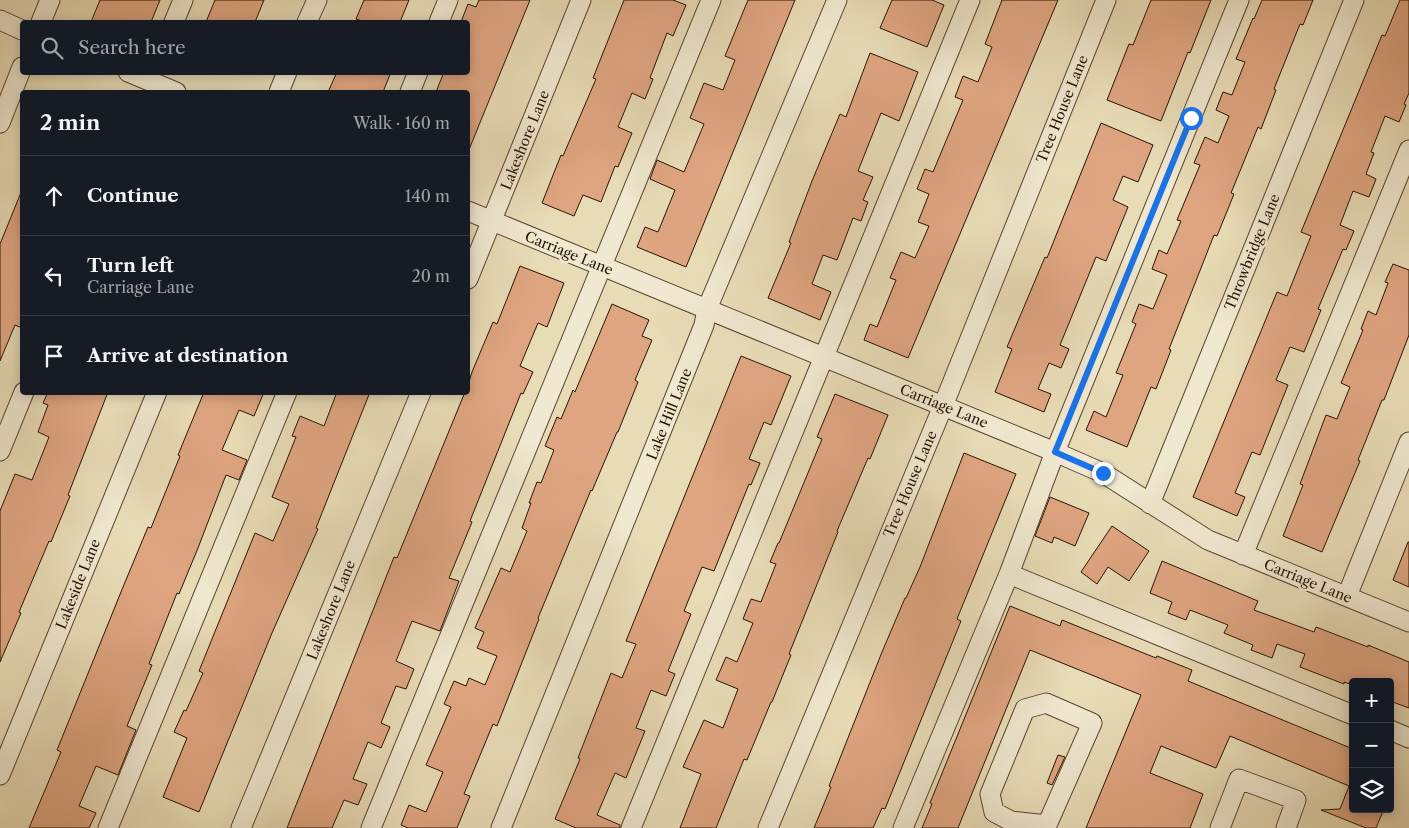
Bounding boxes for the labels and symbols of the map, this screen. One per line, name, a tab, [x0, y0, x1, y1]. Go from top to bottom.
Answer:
street label: Tree House Lane	[1032, 52, 1092, 165]
street label: Lakeshore Lane	[497, 87, 553, 192]
route start	[1180, 107, 1203, 130]
street label: Throwbridge Lane	[1220, 191, 1284, 313]
street label: Carriage Lane	[522, 227, 616, 279]
street label: Lake Hill Lane	[642, 365, 696, 462]
street label: Carriage Lane	[897, 380, 991, 432]
street label: Tree House Lane	[879, 428, 941, 540]
route end	[1092, 462, 1115, 485]
street label: Lakeside Lane	[52, 536, 104, 632]
street label: Carriage Lane	[1261, 555, 1355, 607]
street label: Lakeshore Lane	[303, 557, 359, 662]

